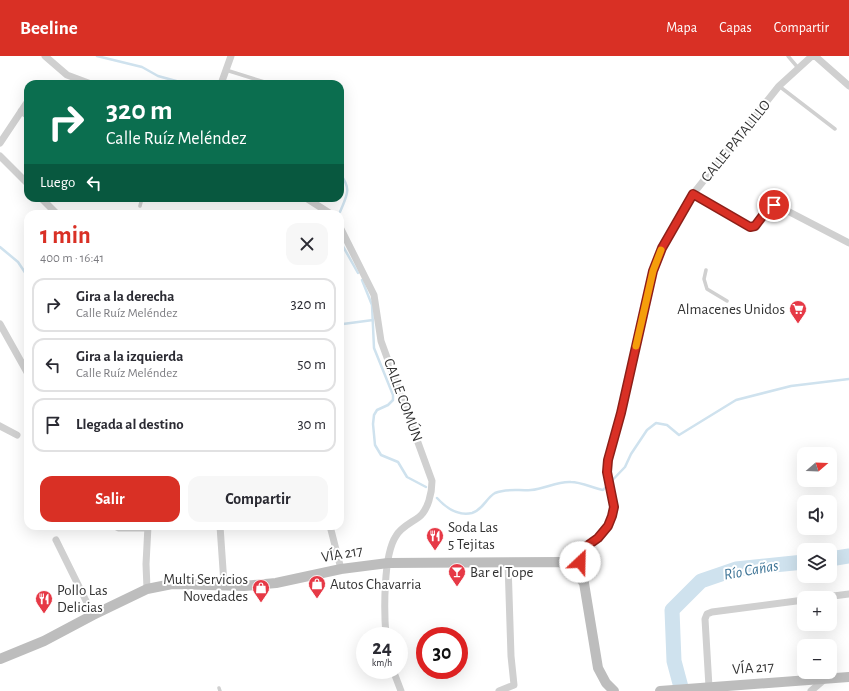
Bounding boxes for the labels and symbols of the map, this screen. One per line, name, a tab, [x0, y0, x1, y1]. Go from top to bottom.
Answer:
street label: CALLE PATALILLO	[699, 97, 773, 185]
pin	[757, 188, 791, 222]
supermarket icon: Almacenes Unidos	[788, 299, 808, 324]
place label: Almacenes Unidos	[677, 302, 785, 317]
street label: CALLE COMÚN	[381, 356, 427, 444]
north arrow	[797, 447, 837, 487]
place label: Soda Las 5 Tejitas	[448, 520, 498, 552]
restaurant icon: Soda Las 5 Tejitas	[425, 526, 445, 551]
street label: VÍA 217	[320, 541, 364, 565]
position arrow	[559, 541, 601, 583]
water label: Río Cañas	[722, 557, 780, 583]
bar icon: Bar el Tope	[447, 562, 467, 587]
place label: Bar el Tope	[470, 565, 534, 580]
place label: Multi Servicios Novedades	[163, 572, 248, 604]
shop icon: Autos Chavarria	[307, 574, 327, 599]
place label: Autos Chavarria	[330, 577, 422, 592]
shop icon: Multi Servicios Novedades	[251, 578, 271, 603]
place label: Pollo Las Delicias	[57, 583, 108, 615]
restaurant icon: Pollo Las Delicias	[34, 589, 54, 614]
speed limit sign: 30	[416, 627, 468, 679]
street label: VÍA 217	[731, 657, 774, 677]

